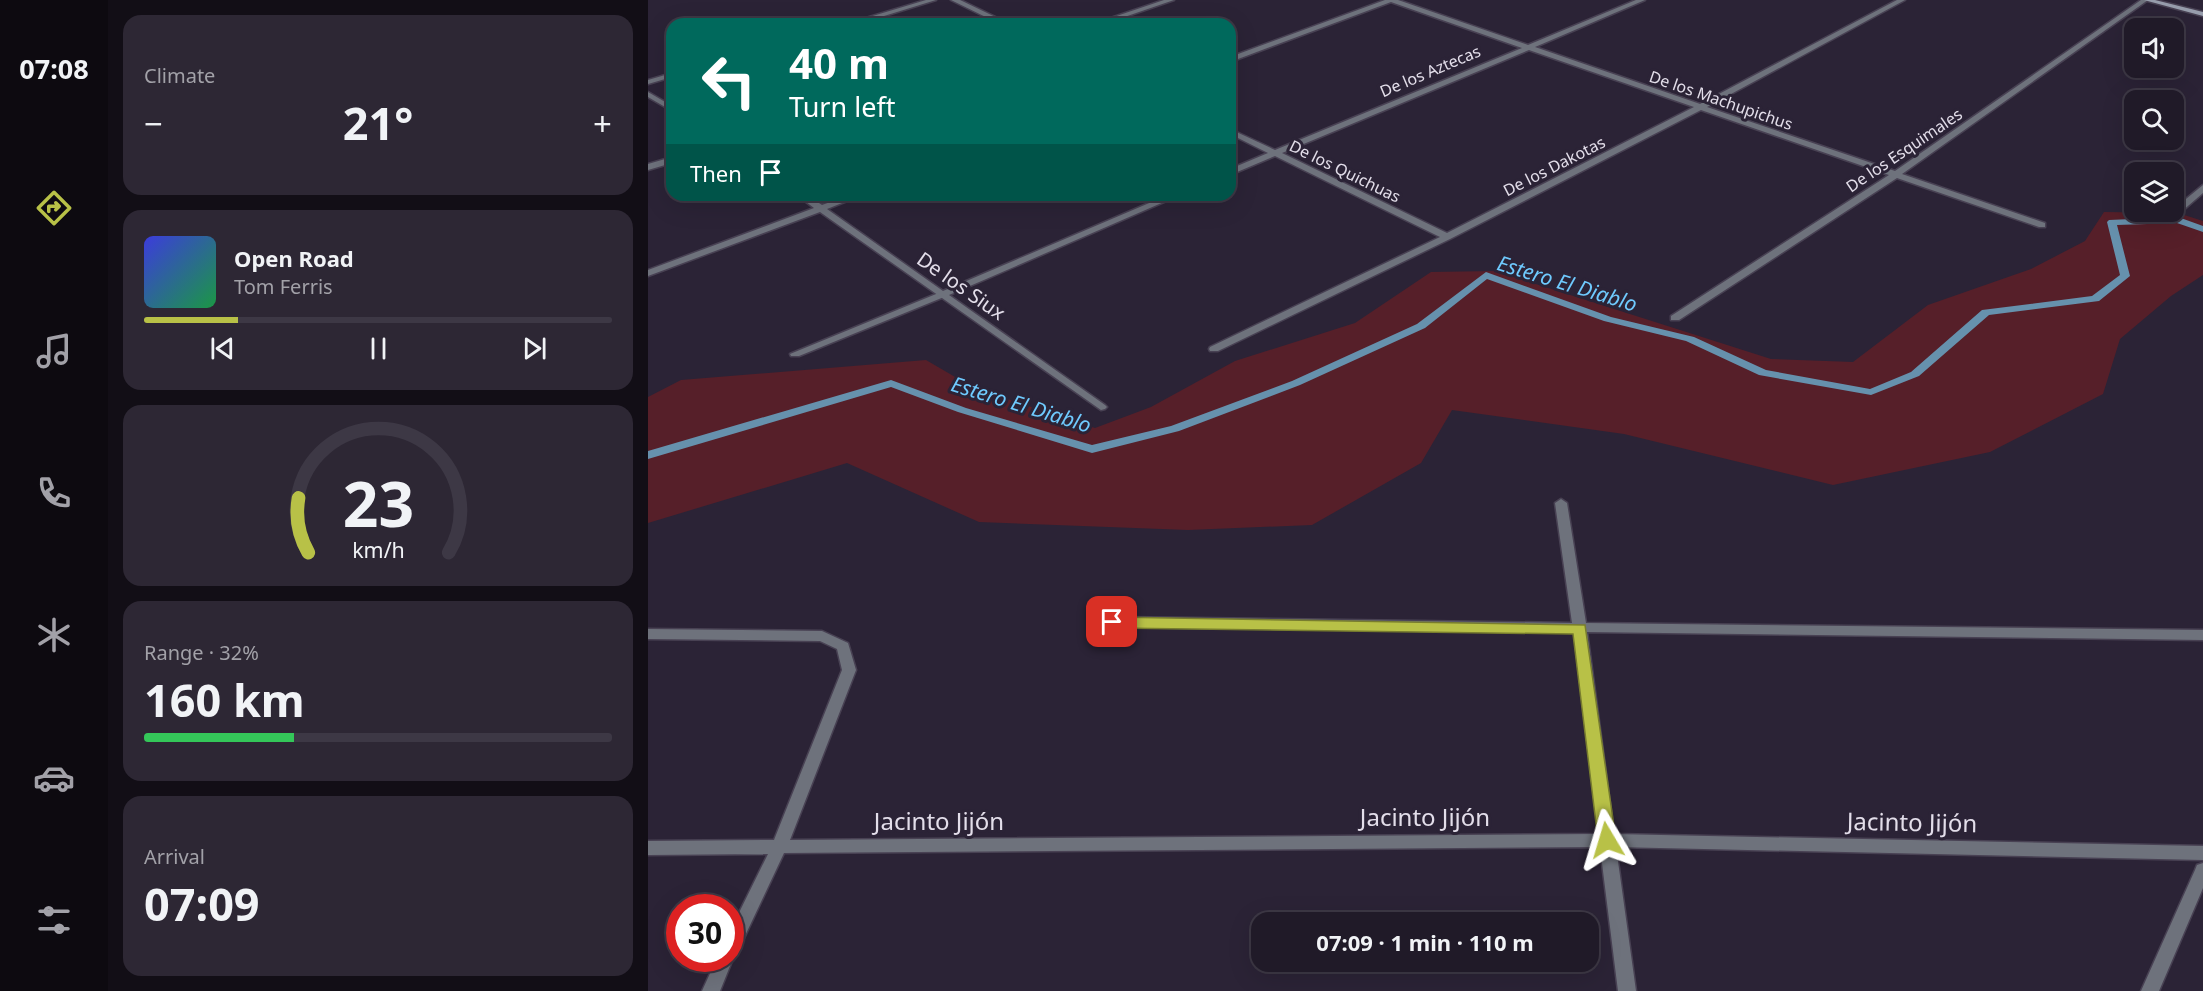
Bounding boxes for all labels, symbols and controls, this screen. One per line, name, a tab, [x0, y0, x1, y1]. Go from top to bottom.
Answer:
map controls	[2124, 18, 2184, 222]
button: sound	[2124, 18, 2184, 78]
text: 40 m	[789, 34, 889, 91]
street label: De los Aztecas	[1376, 40, 1484, 102]
icon: left	[690, 42, 768, 120]
text: 07:08	[19, 50, 89, 87]
text: Climate	[144, 62, 215, 89]
street label: De los Machupichus	[1646, 65, 1796, 135]
text: Turn left	[789, 88, 895, 125]
button: search	[2124, 90, 2184, 150]
text: 21°	[343, 92, 413, 153]
text: −	[144, 101, 163, 146]
text: +	[593, 101, 612, 146]
street label: De los Esquimales	[1842, 103, 1966, 197]
street label: De los Dakotas	[1499, 131, 1609, 201]
street label: De los Quichuas	[1286, 135, 1404, 207]
icon: arrive	[754, 156, 787, 189]
text: Then	[690, 158, 742, 188]
button: layers	[2124, 162, 2184, 222]
icon: directions	[33, 187, 75, 229]
text: Open Road	[234, 243, 354, 273]
street label: De los Siux	[912, 245, 1011, 326]
water label: Estero El Diablo	[1494, 248, 1641, 318]
text: Tom Ferris	[234, 273, 333, 300]
icon: music	[33, 330, 75, 372]
icon: previous	[206, 332, 239, 365]
icon: pause	[362, 332, 395, 365]
icon: next	[518, 332, 551, 365]
water label: Estero El Diablo	[948, 369, 1095, 439]
text: 23	[342, 460, 414, 545]
icon: phone	[33, 472, 75, 514]
text: km/h	[352, 535, 404, 564]
pin	[1086, 596, 1137, 647]
icon: arrive	[1095, 605, 1128, 638]
icon: climate	[33, 614, 75, 656]
text: Range · 32%	[144, 639, 259, 666]
text: 160 km	[144, 669, 305, 730]
icon: car	[33, 757, 75, 799]
street label: Jacinto Jijón	[1358, 800, 1490, 833]
street label: Jacinto Jijón	[872, 804, 1004, 837]
street label: Jacinto Jijón	[1845, 804, 1977, 839]
position arrow	[1575, 808, 1639, 872]
text: Arrival	[144, 843, 205, 870]
text: 07:09	[144, 873, 260, 934]
speed limit sign: 30	[666, 894, 744, 972]
icon: filters	[33, 899, 75, 941]
text: 07:09 · 1 min · 110 m	[1316, 927, 1534, 957]

